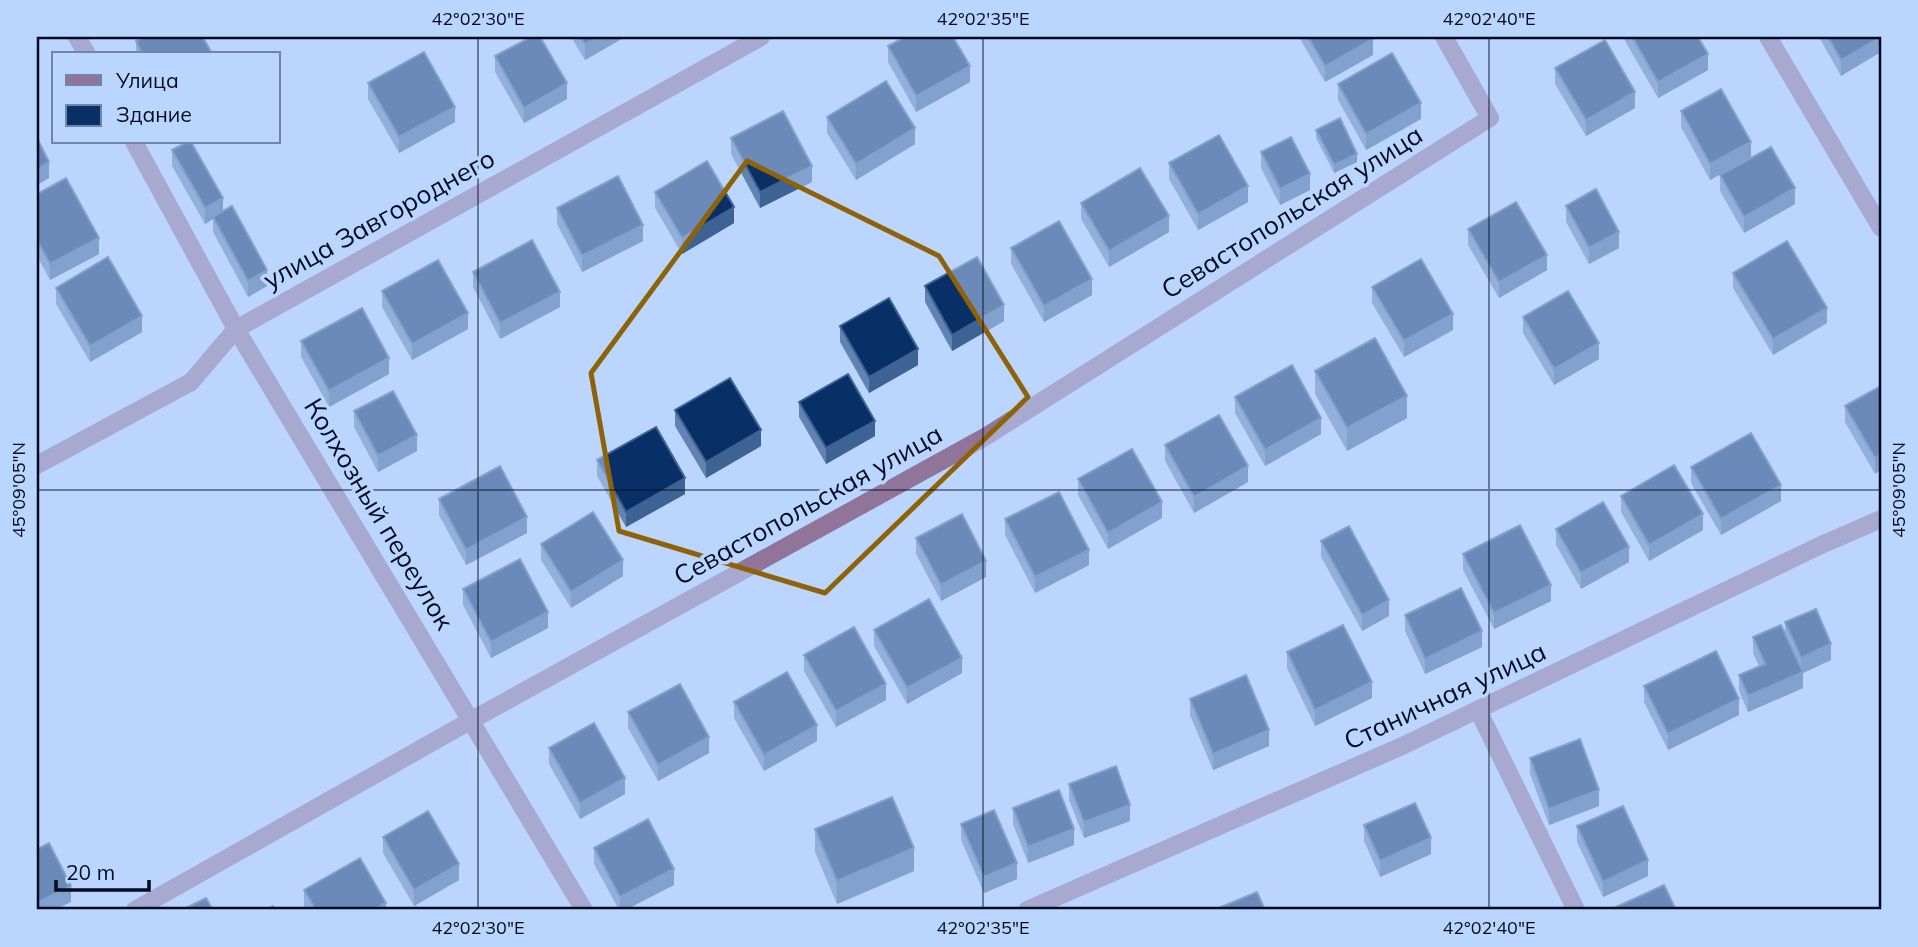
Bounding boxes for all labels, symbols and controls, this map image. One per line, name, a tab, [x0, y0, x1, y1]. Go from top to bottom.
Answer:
text: 42°02'30"E	[431, 7, 525, 30]
text: 42°02'35"E	[936, 7, 1030, 30]
text: 42°02'40"E	[1442, 7, 1536, 30]
legend	[52, 52, 280, 144]
text: Улица	[115, 67, 179, 93]
text: Здание	[116, 101, 192, 127]
street label: Севастопольская улица	[1155, 118, 1429, 306]
street label: улица Завгороднего	[257, 141, 500, 296]
street label: Колхозный переулок	[297, 392, 462, 635]
street label: Севастопольская улица	[668, 417, 948, 592]
text: 45°09'05"N	[7, 442, 30, 538]
text: 45°09'05"N	[1887, 442, 1910, 538]
street label: Станичная улица	[1338, 634, 1551, 757]
scale bar	[56, 849, 149, 893]
text: 20 m	[66, 859, 115, 885]
text: 42°02'30"E	[431, 916, 525, 939]
text: 42°02'35"E	[936, 916, 1030, 939]
text: 42°02'40"E	[1442, 916, 1536, 939]

